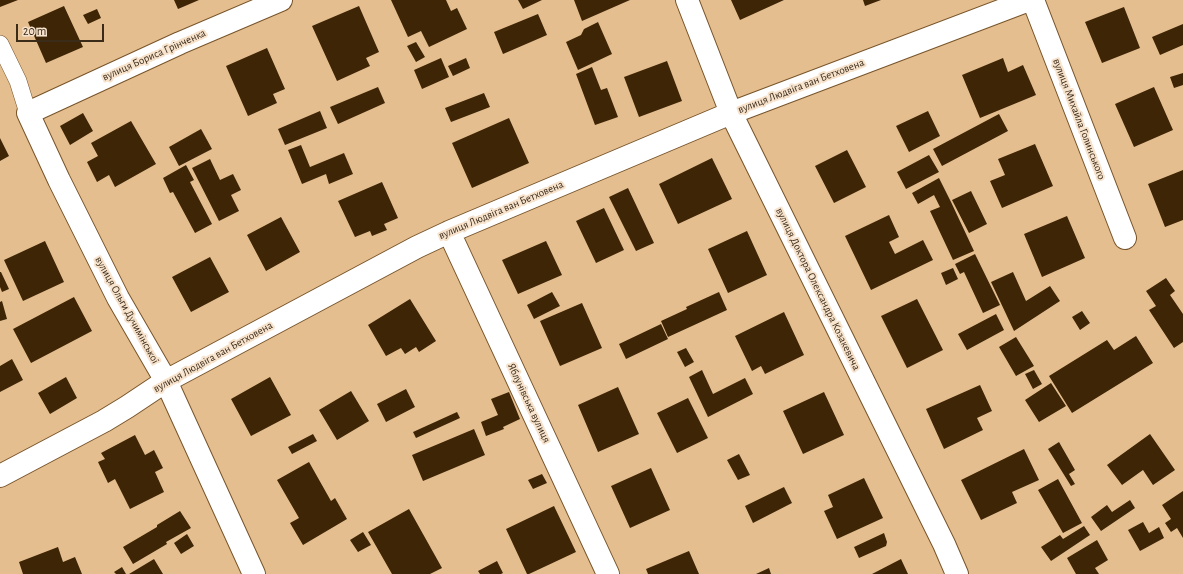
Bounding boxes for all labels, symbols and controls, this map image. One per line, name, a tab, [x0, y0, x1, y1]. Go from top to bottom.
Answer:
scale bar	[18, 16, 106, 42]
text: 20 m	[23, 25, 46, 37]
street label: вулиця Бориса Грінченка	[100, 26, 208, 84]
street label: вулиця Людвіга ван Бетховена	[736, 56, 866, 116]
street label: вулиця Михайла Голинського	[1050, 57, 1108, 181]
street label: вулиця Людвіга ван Бетховена	[437, 178, 565, 242]
street label: вулиця Доктора Олександра Козакевича	[773, 206, 863, 372]
street label: вулиця Ольги Дучимінської	[92, 254, 162, 366]
street label: вулиця Людвіга ван Бетховена	[151, 319, 275, 395]
street label: Яблунівська вулиця	[505, 361, 553, 445]

